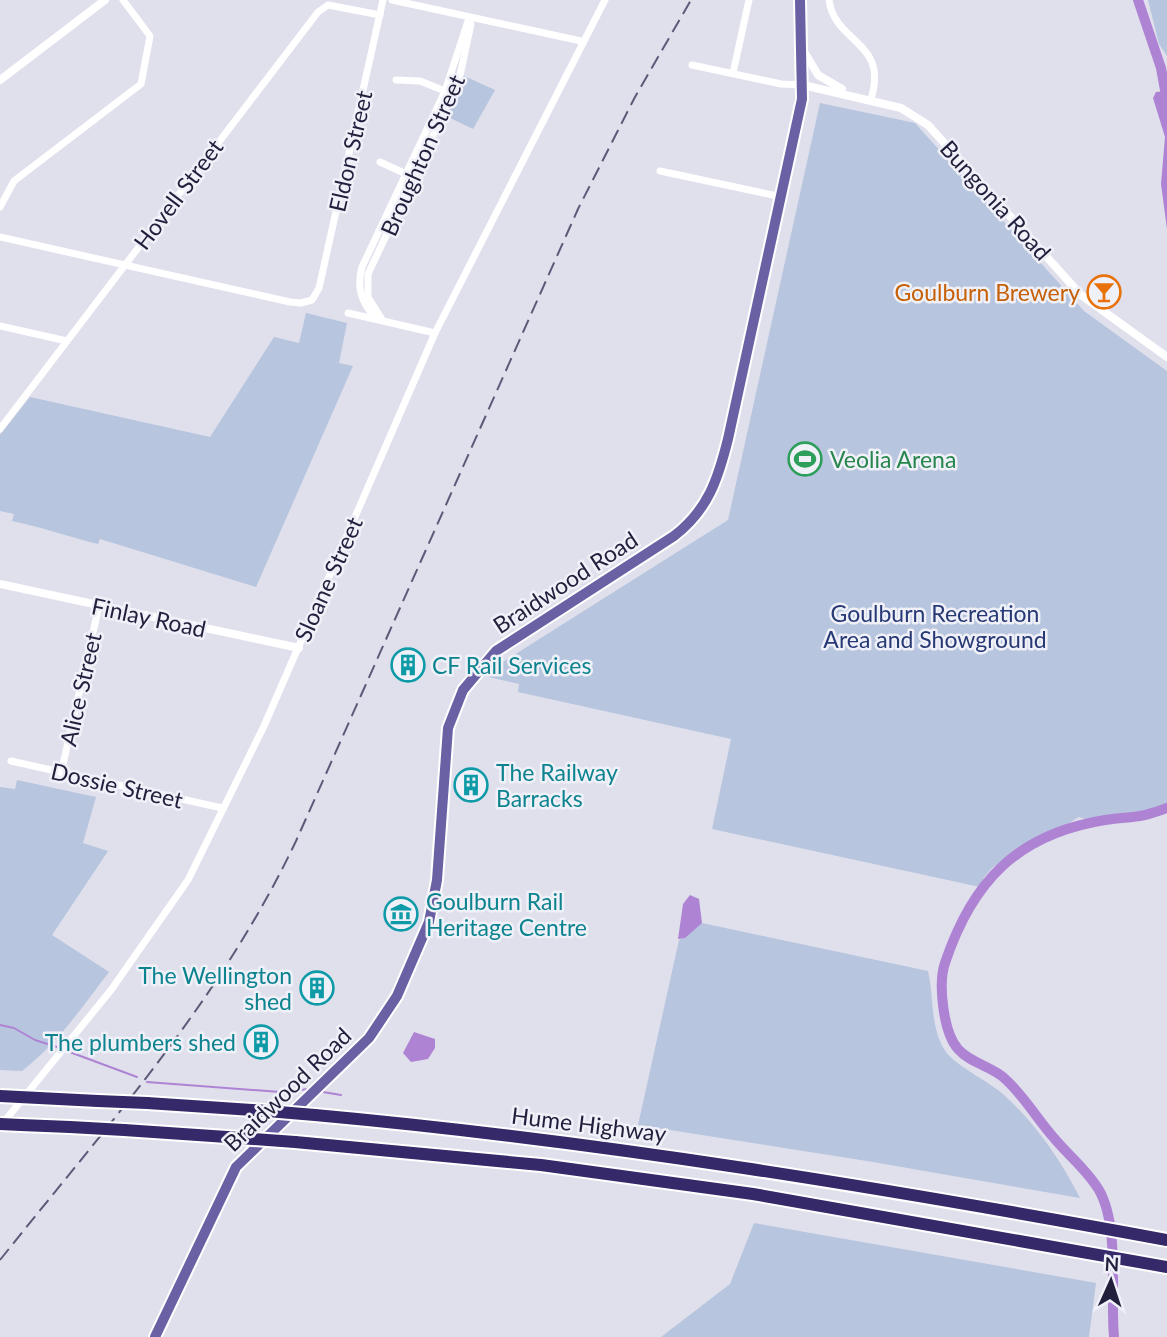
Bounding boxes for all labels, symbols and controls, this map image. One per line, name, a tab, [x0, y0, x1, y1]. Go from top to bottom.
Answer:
street label: Broughton Street	[374, 69, 470, 240]
street label: Eldon Street	[322, 87, 378, 214]
street label: Hovell Street	[127, 133, 229, 255]
street label: Bungonia Road	[935, 134, 1057, 266]
bar icon: Goulburn Brewery	[1085, 273, 1123, 311]
place label: Goulburn Brewery	[894, 278, 1080, 306]
sports icon: Veolia Arena	[786, 440, 824, 478]
place label: Veolia Arena	[830, 445, 956, 473]
street label: Sloane Street	[288, 512, 368, 646]
street label: Braidwood Road	[488, 525, 642, 639]
street label: Finlay Road	[89, 591, 209, 643]
park label: Goulburn Recreation Area and Showground	[823, 599, 1047, 653]
street label: Alice Street	[53, 629, 107, 749]
building icon: CF Rail Services	[389, 646, 427, 684]
place label: CF Rail Services	[432, 651, 591, 679]
street label: Dossie Street	[48, 756, 186, 814]
place label: The Railway Barracks	[496, 758, 618, 812]
building icon: The Railway Barracks	[452, 766, 490, 804]
place label: Goulburn Rail Heritage Centre	[426, 887, 587, 941]
museum icon: Goulburn Rail Heritage Centre	[382, 895, 420, 933]
place label: The Wellington shed	[138, 961, 292, 1015]
building icon: The Wellington shed	[298, 969, 336, 1007]
street label: Braidwood Road	[217, 1021, 357, 1157]
building icon: The plumbers shed	[242, 1023, 280, 1061]
place label: The plumbers shed	[45, 1028, 236, 1056]
street label: Hume Highway	[510, 1101, 668, 1147]
north arrow	[1076, 1246, 1146, 1316]
text: N	[1104, 1252, 1120, 1275]

